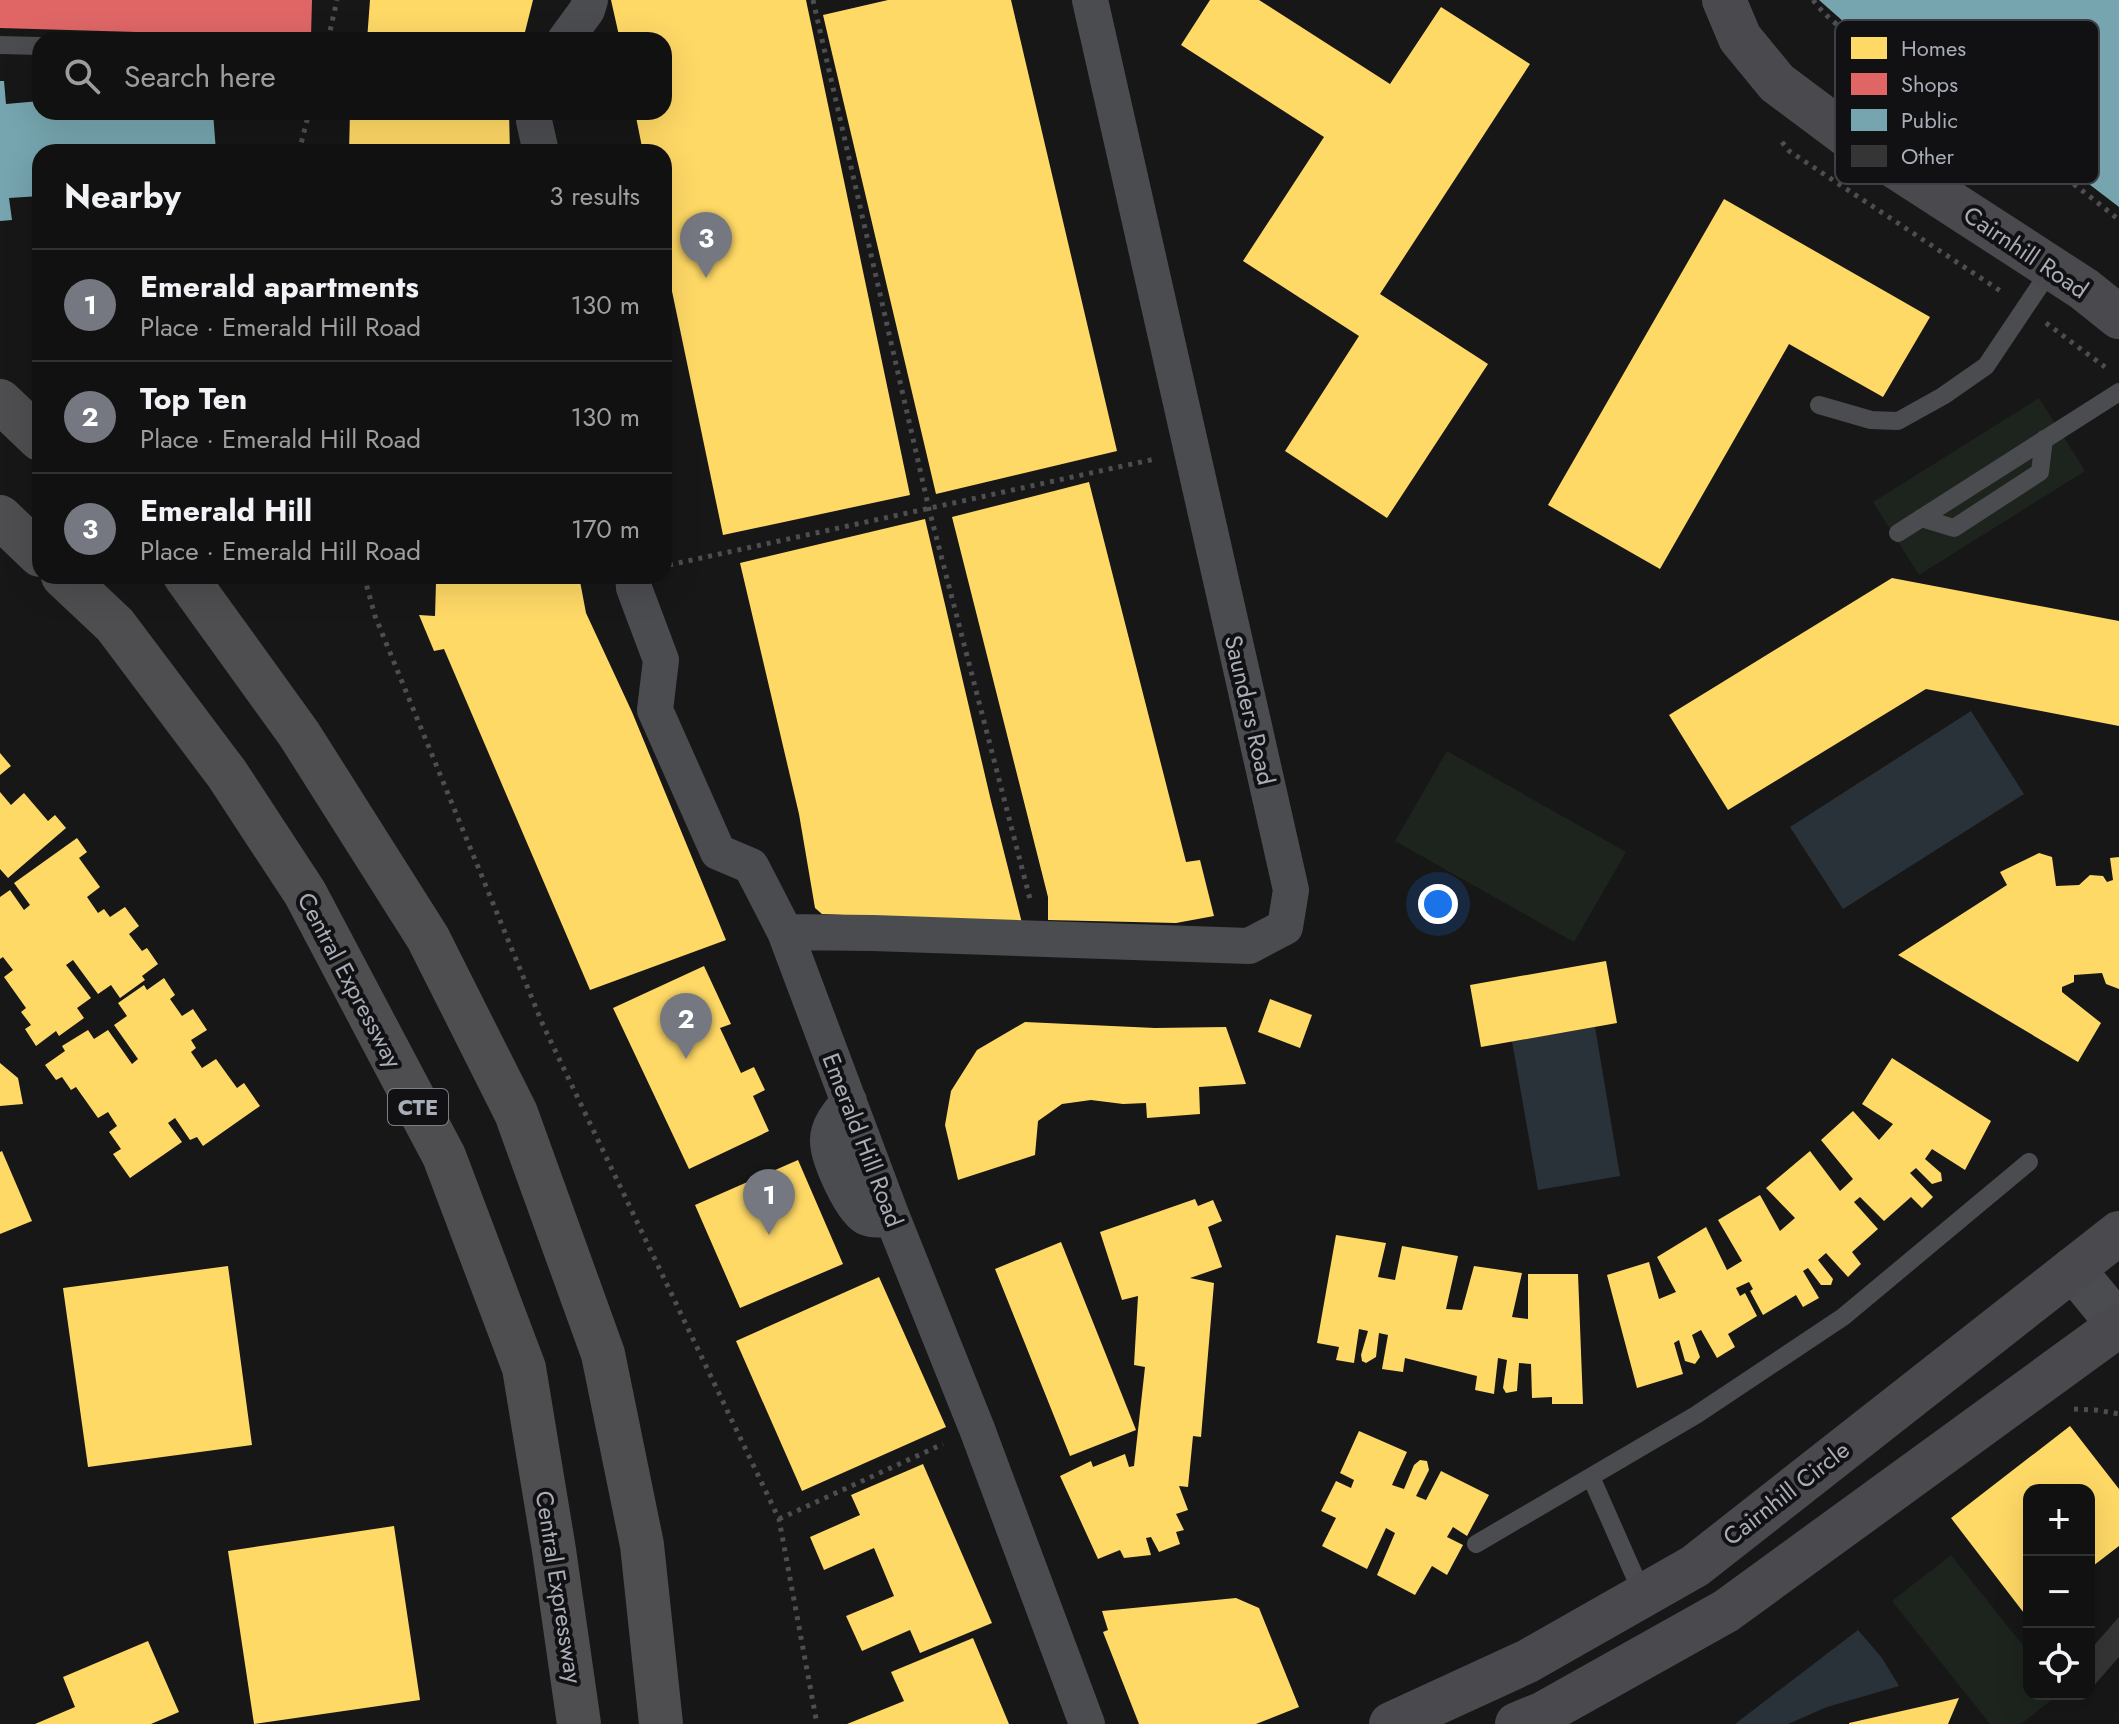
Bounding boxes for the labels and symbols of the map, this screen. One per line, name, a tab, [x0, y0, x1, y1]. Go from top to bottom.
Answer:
legend	[1835, 20, 2099, 184]
text: Homes	[1901, 32, 1966, 64]
text: Shops	[1901, 68, 1958, 100]
text: Public	[1901, 104, 1958, 136]
text: Other	[1901, 140, 1955, 172]
street label: Cairnhill Road	[1957, 197, 2095, 307]
pin: 3	[680, 212, 732, 278]
street label: Saunders Road	[1216, 632, 1284, 788]
your location	[1418, 884, 1458, 924]
street label: Central Expressway	[289, 886, 411, 1074]
pin: 2	[660, 993, 712, 1059]
street label: Emerald Hill Road	[814, 1048, 912, 1232]
road number: CTE	[388, 1089, 448, 1125]
pin: 1	[743, 1169, 795, 1235]
street label: Cairnhill Circle	[1715, 1432, 1857, 1554]
street label: Central Expressway	[527, 1488, 592, 1686]

